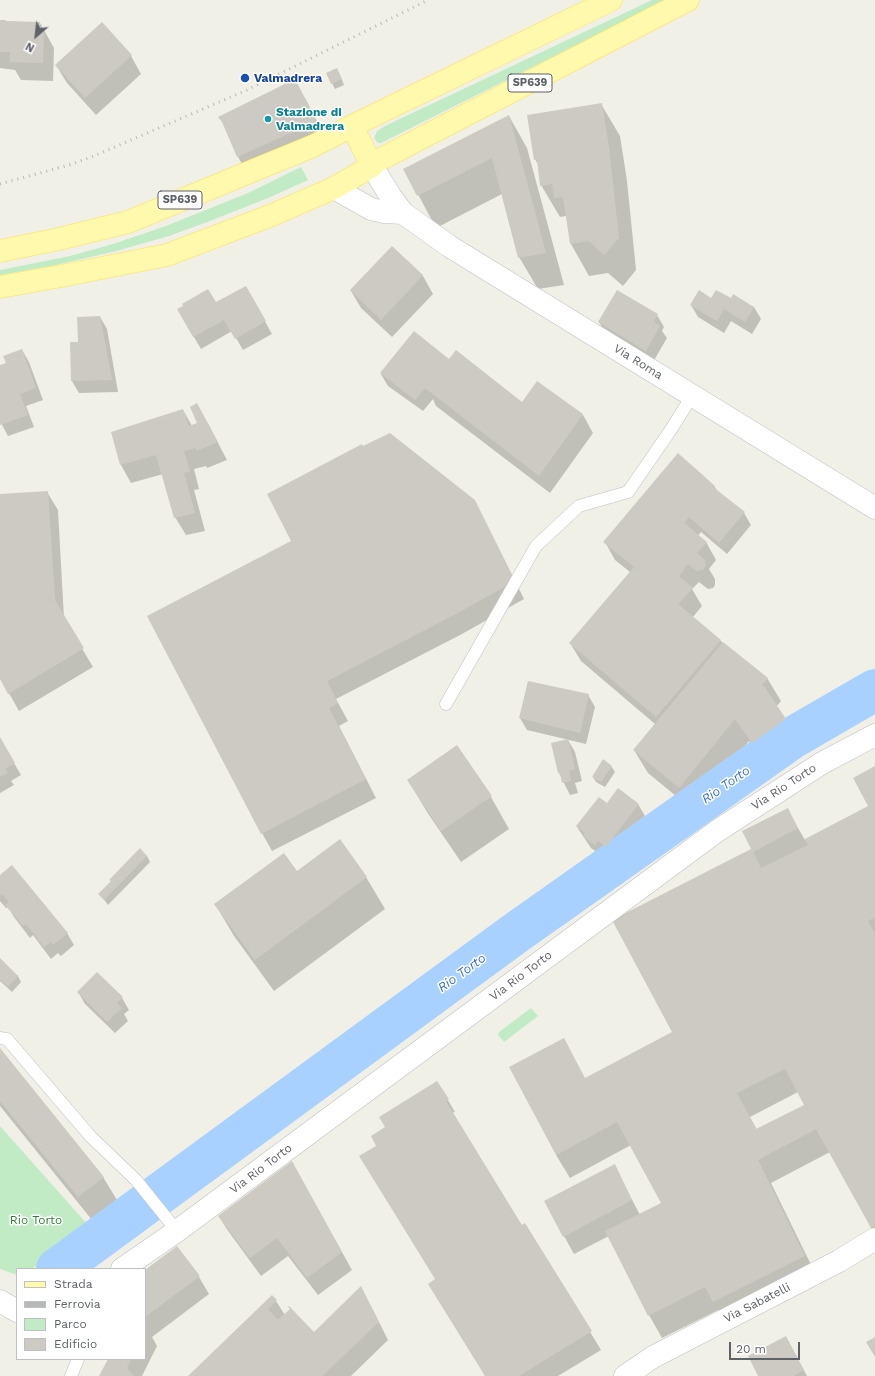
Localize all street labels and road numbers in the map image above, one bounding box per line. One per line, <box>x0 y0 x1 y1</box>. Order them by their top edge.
road number: SP639 <box>508 74 552 92</box>
road number: SP639 <box>158 191 202 209</box>
street label: Via Roma <box>611 341 665 383</box>
street label: Via Rio Torto <box>749 761 819 813</box>
street label: Via Rio Torto <box>487 948 555 1004</box>
street label: Via Rio Torto <box>227 1141 295 1197</box>
street label: Via Sabatelli <box>721 1280 793 1326</box>

